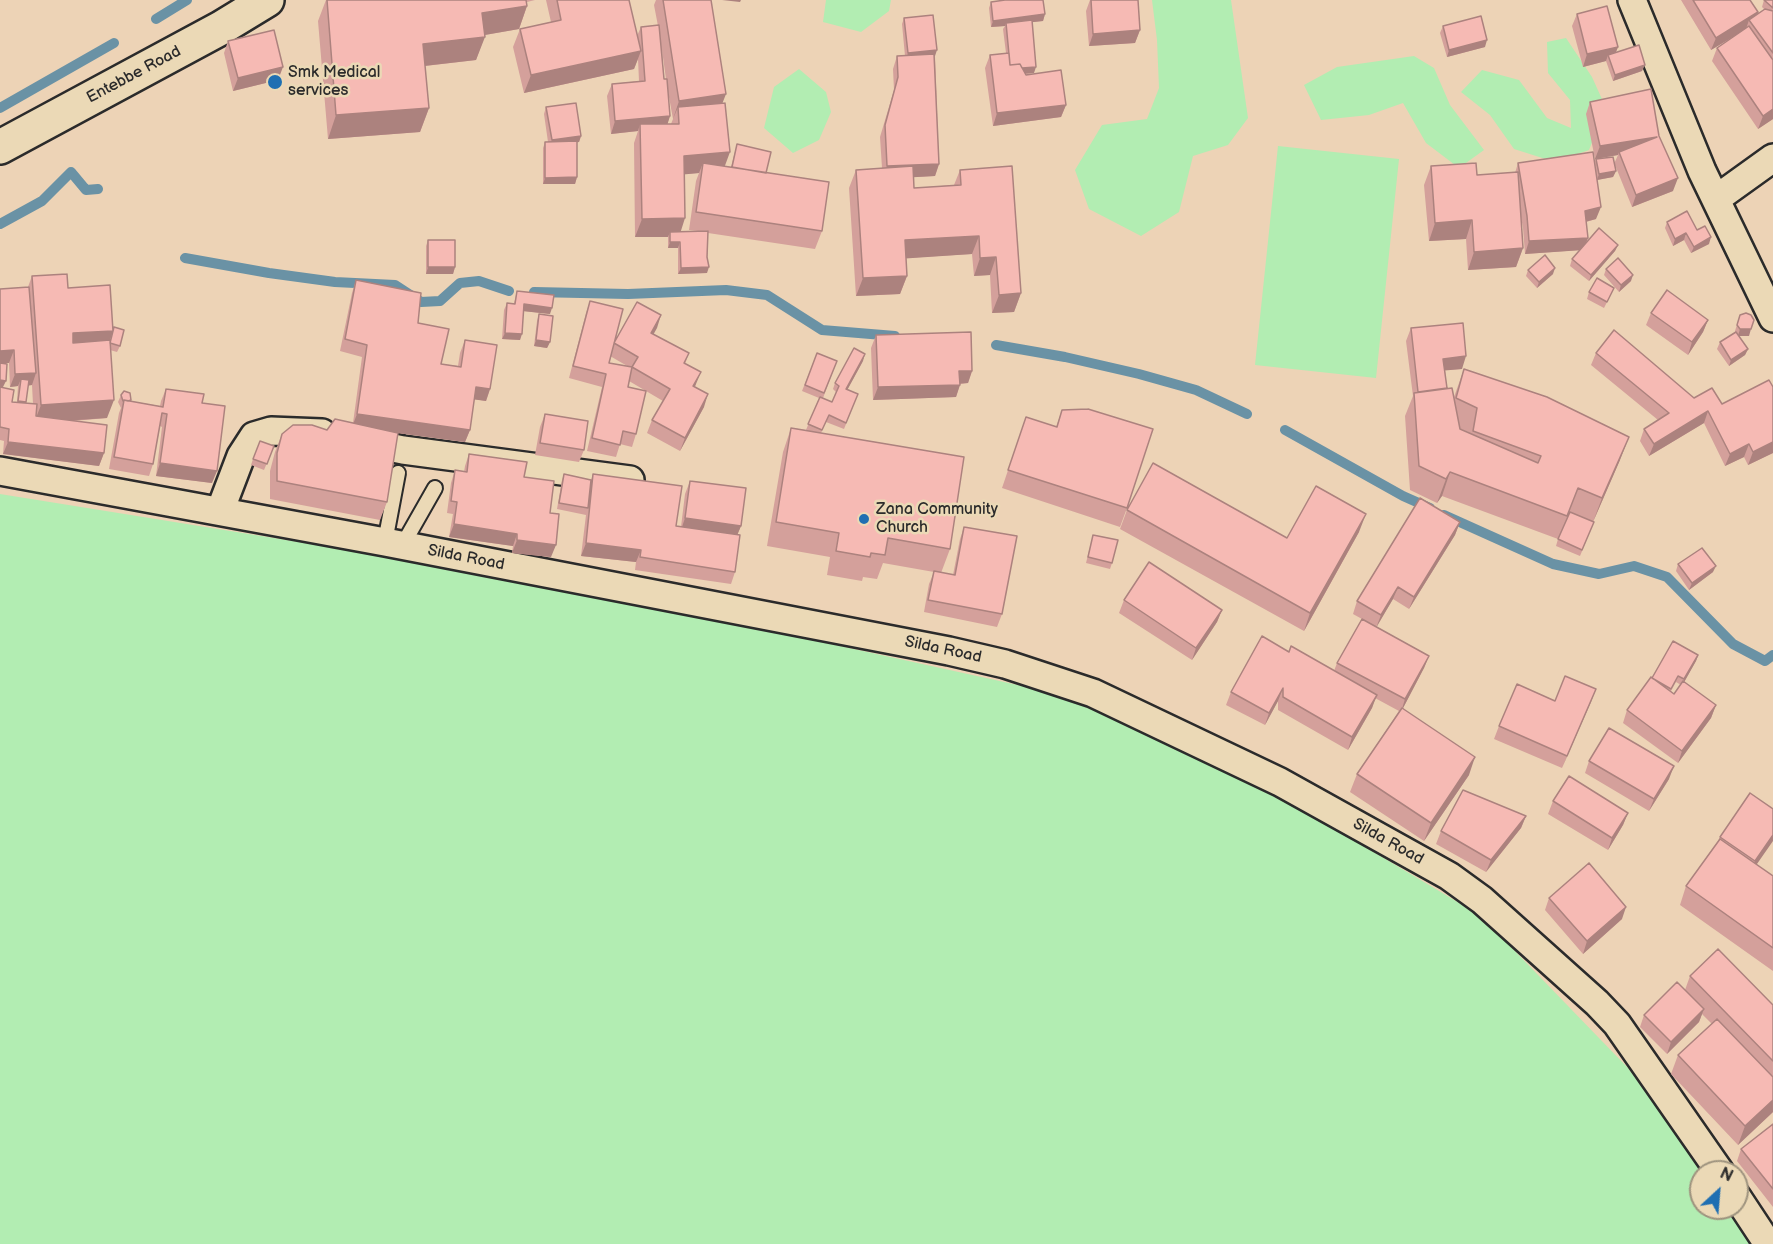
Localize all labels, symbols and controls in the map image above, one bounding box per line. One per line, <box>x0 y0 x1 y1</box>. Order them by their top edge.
street label: Entebbe Road <box>84 42 184 108</box>
place label: Smk Medical services <box>288 63 380 101</box>
marker: Smk Medical services <box>266 73 284 91</box>
place label: Zana Community Church <box>876 500 998 538</box>
marker: Zana Community Church <box>857 512 871 526</box>
street label: Silda Road <box>426 541 506 575</box>
street label: Silda Road <box>903 632 983 668</box>
street label: Silda Road <box>1349 815 1427 869</box>
north arrow <box>1689 1160 1749 1220</box>
text: N <box>1717 1164 1736 1186</box>

